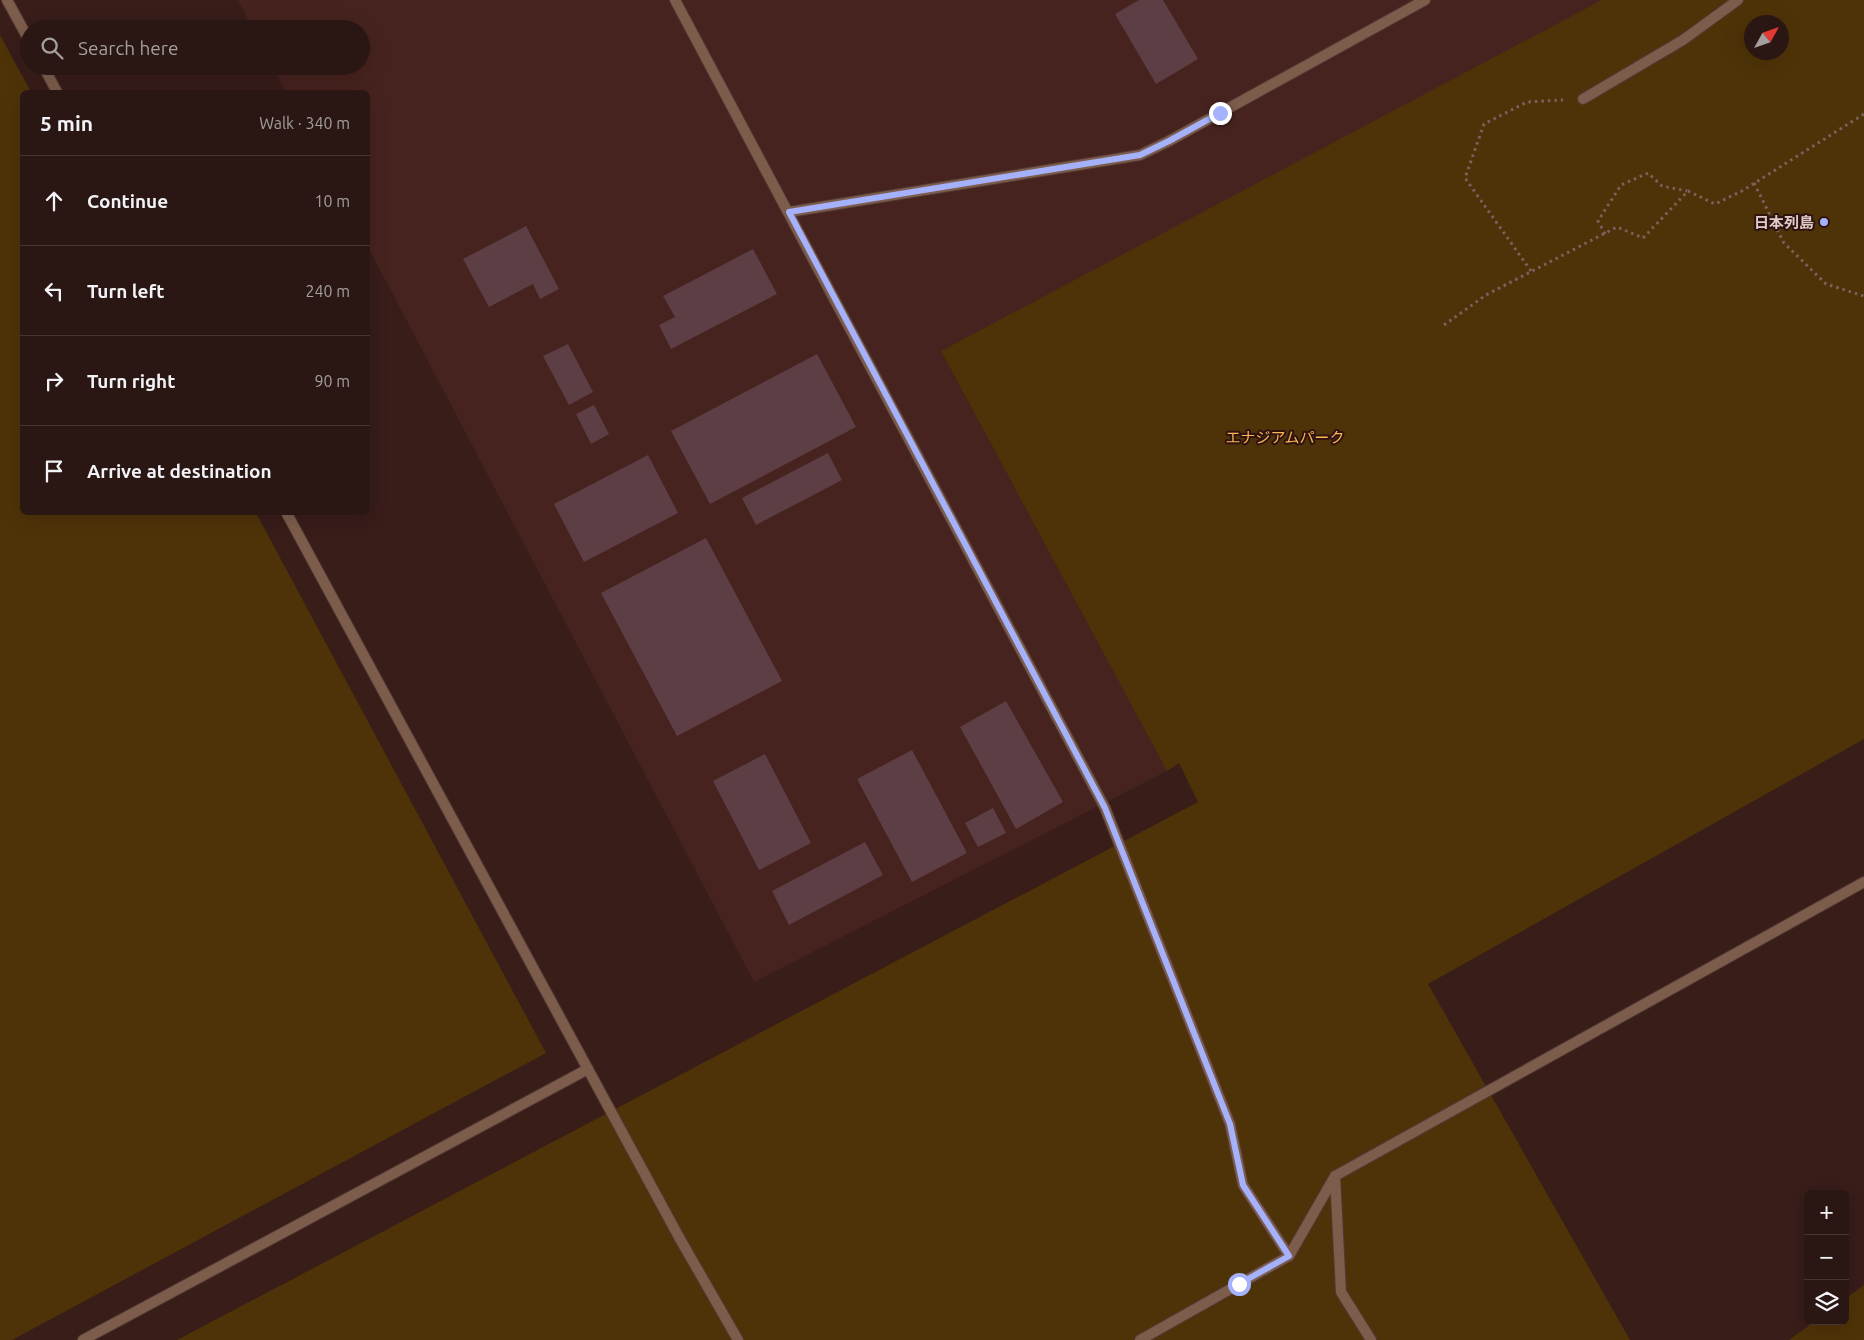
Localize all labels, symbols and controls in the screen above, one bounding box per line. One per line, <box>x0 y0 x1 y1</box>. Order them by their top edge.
north arrow <box>1744 15 1789 60</box>
search box <box>20 20 370 75</box>
icon: search <box>38 34 66 62</box>
text: Search here <box>78 37 178 59</box>
route end <box>1209 102 1232 125</box>
text: 5 min <box>40 111 93 135</box>
text: Walk · 340 m <box>259 114 350 132</box>
icon: ahead <box>40 187 68 215</box>
text: Continue <box>87 190 168 212</box>
text: 10 m <box>314 192 350 210</box>
place label: 日本列島 <box>1754 214 1814 231</box>
marker: 日本列島 <box>1818 216 1830 228</box>
icon: left <box>40 277 68 305</box>
text: Turn left <box>87 280 165 302</box>
text: 240 m <box>305 282 350 300</box>
icon: right <box>40 367 68 395</box>
text: Turn right <box>87 370 175 392</box>
text: 90 m <box>314 372 350 390</box>
park label: エナジアムパーク <box>1226 429 1344 446</box>
icon: arrive <box>40 457 68 485</box>
text: Arrive at destination <box>87 460 272 482</box>
map controls <box>1804 1190 1849 1325</box>
button: + <box>1804 1190 1849 1235</box>
button: − <box>1804 1235 1849 1280</box>
route start <box>1228 1273 1251 1296</box>
button: layers <box>1804 1280 1849 1325</box>

